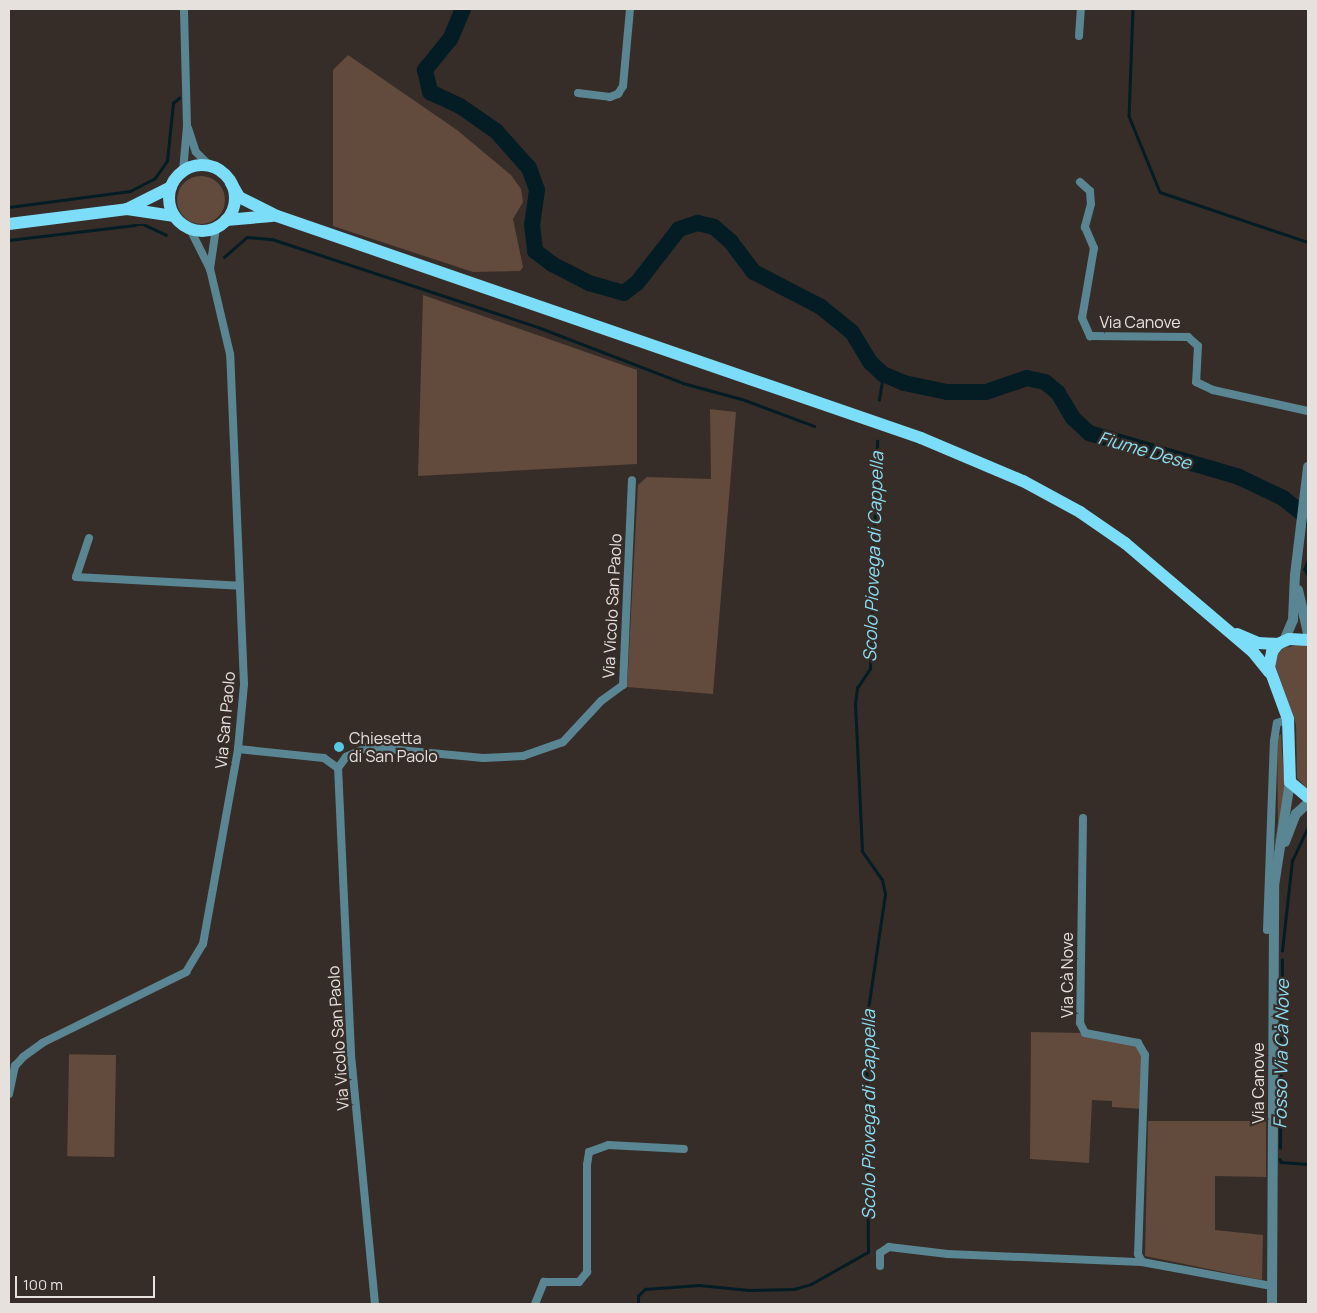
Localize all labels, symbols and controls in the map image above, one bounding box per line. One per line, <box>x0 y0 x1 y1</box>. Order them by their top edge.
street label: Via Canove <box>1099 312 1181 332</box>
water label: Fiume Dese <box>1096 426 1194 474</box>
water label: Scolo Piovega di Cappella <box>859 451 887 663</box>
street label: Via Vicolo San Paolo <box>599 533 625 679</box>
street label: Via San Paolo <box>211 671 239 769</box>
place label: Chiesetta di San Paolo <box>349 728 438 766</box>
marker: Chiesetta di San Paolo <box>333 741 345 753</box>
street label: Via Cà Nove <box>1057 932 1077 1018</box>
street label: Via Vicolo San Paolo <box>323 965 353 1111</box>
water label: Fosso Via Cà Nove <box>1269 979 1293 1129</box>
water label: Scolo Piovega di Cappella <box>857 1010 879 1220</box>
street label: Via Canove <box>1248 1042 1268 1124</box>
scale bar <box>18 1266 158 1298</box>
text: 100 m <box>23 1274 63 1295</box>

